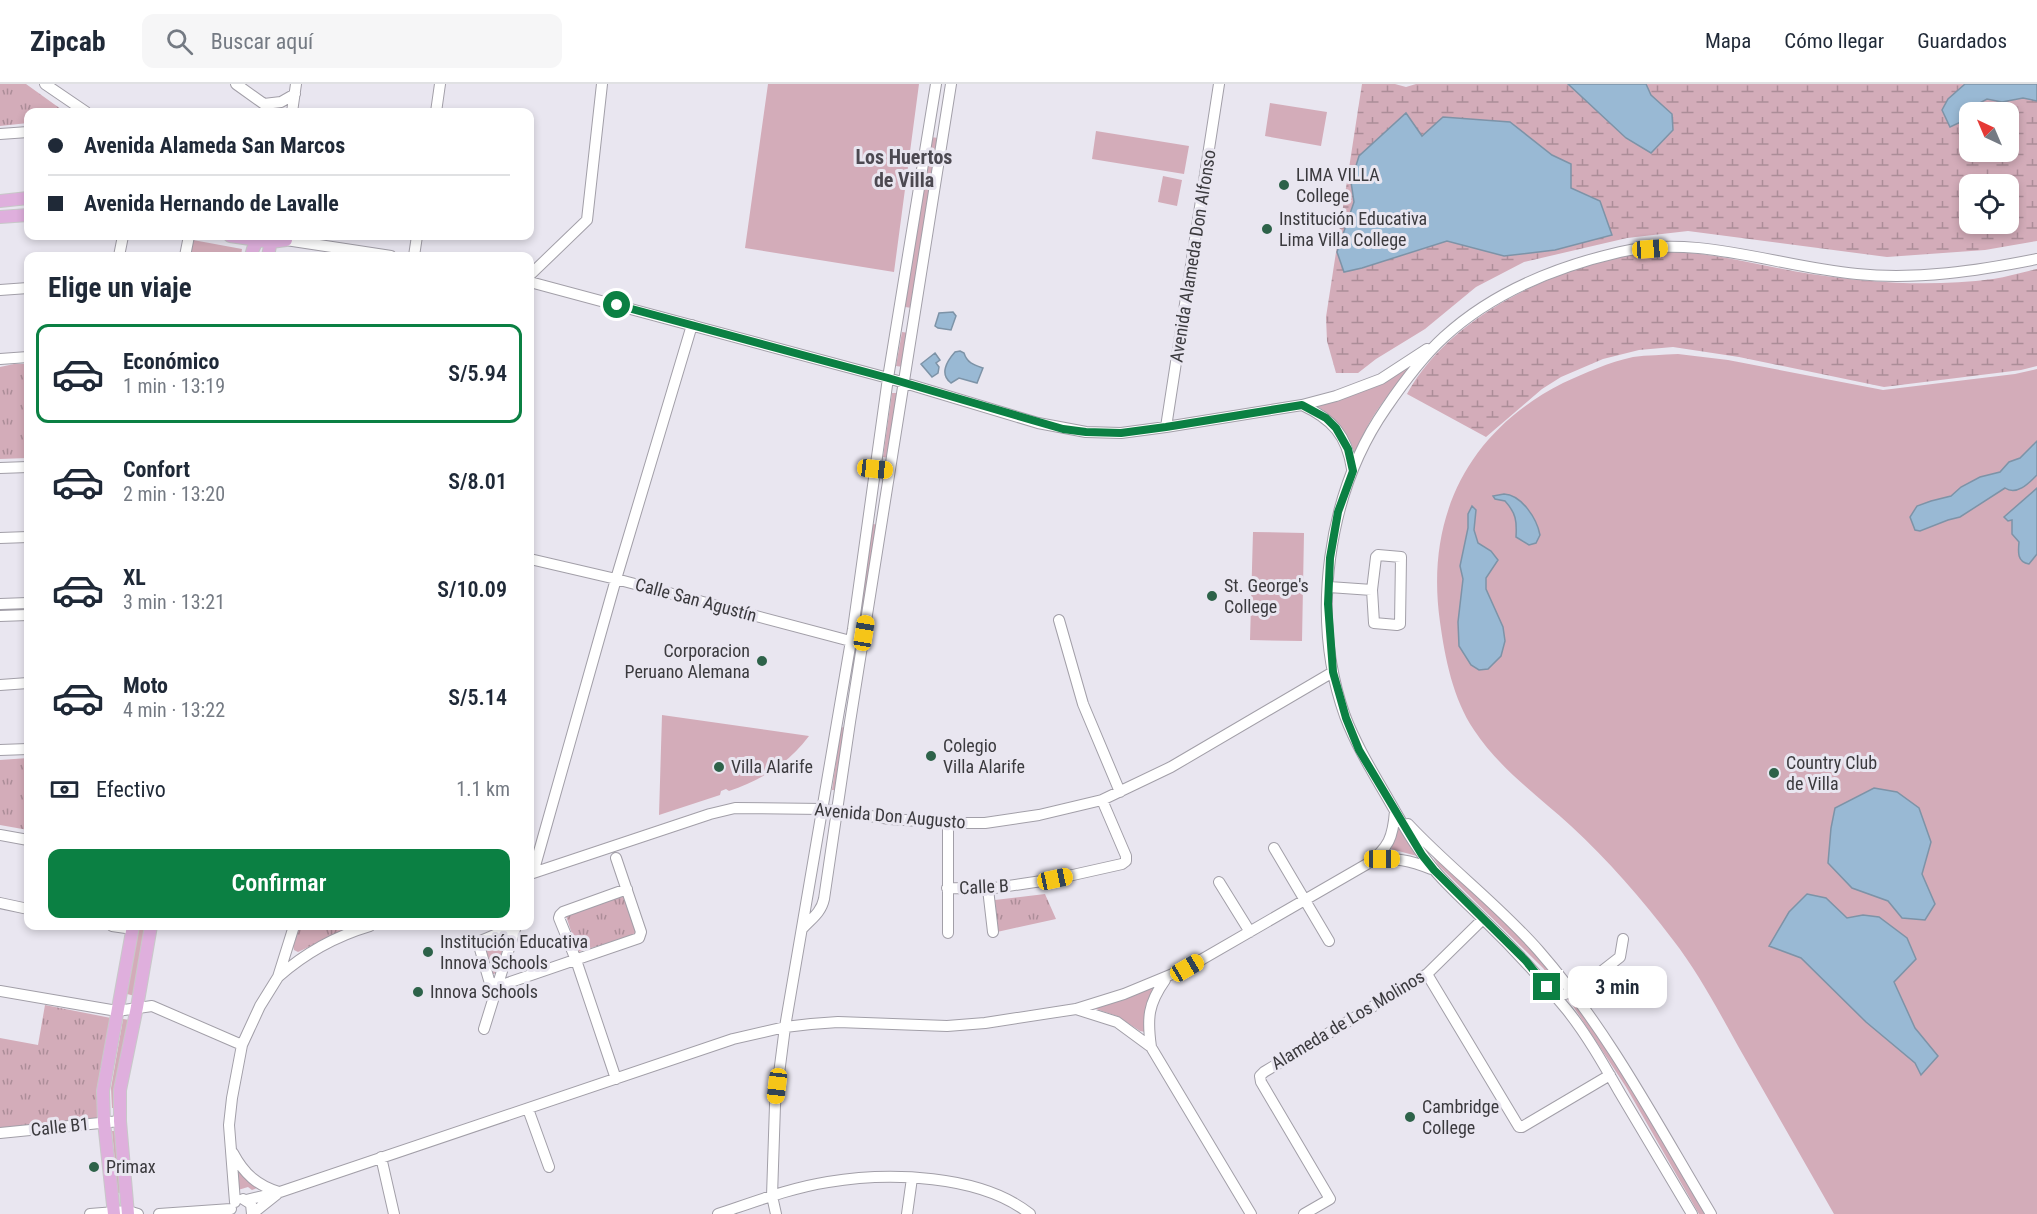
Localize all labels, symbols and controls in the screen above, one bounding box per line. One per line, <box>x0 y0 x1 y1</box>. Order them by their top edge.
search box <box>142 14 562 68</box>
text: Zipcab <box>30 25 106 58</box>
icon: search <box>163 25 196 58</box>
text: Buscar aquí <box>211 29 313 54</box>
text: Mapa <box>1705 29 1751 53</box>
text: Cómo llegar <box>1784 29 1884 53</box>
text: Guardados <box>1917 29 2007 53</box>
north arrow <box>1959 102 2019 162</box>
map controls <box>1959 102 2019 234</box>
text: Avenida Alameda San Marcos <box>84 133 345 158</box>
district label: Los Huertos de Villa <box>856 145 952 192</box>
street label: Avenida Alameda Don Alfonso <box>1165 148 1220 364</box>
place label: LIMA VILLA College <box>1296 164 1380 206</box>
button: locate <box>1959 174 2019 234</box>
marker: LIMA VILLA College <box>1277 178 1291 192</box>
text: Avenida Hernando de Lavalle <box>84 191 339 216</box>
place label: Institución Educativa Lima Villa College <box>1279 208 1427 250</box>
marker: Institución Educativa Lima Villa College <box>1260 222 1274 236</box>
car <box>1631 239 1669 259</box>
text: Elige un viaje <box>48 272 192 304</box>
route start <box>603 291 630 318</box>
icon: car <box>51 347 105 401</box>
text: Económico <box>123 349 219 374</box>
text: S/5.94 <box>448 361 507 386</box>
text: 1 min · 13:19 <box>123 374 225 398</box>
icon: car <box>51 455 105 509</box>
text: Confort <box>123 457 190 482</box>
car <box>856 458 894 480</box>
text: S/8.01 <box>448 469 507 494</box>
text: 2 min · 13:20 <box>123 482 225 506</box>
icon: car <box>51 563 105 617</box>
text: XL <box>123 565 146 590</box>
street label: Calle San Agustín <box>633 573 759 626</box>
place label: St. George's College <box>1224 575 1309 617</box>
text: S/10.09 <box>437 577 507 602</box>
marker: St. George's College <box>1205 589 1219 603</box>
text: 3 min · 13:21 <box>123 590 225 614</box>
car <box>852 614 876 652</box>
place label: Corporacion Peruano Alemana <box>625 640 750 682</box>
marker: Corporacion Peruano Alemana <box>755 654 769 668</box>
icon: car <box>51 671 105 725</box>
text: Moto <box>123 673 168 698</box>
text: S/5.14 <box>448 685 507 710</box>
text: 4 min · 13:22 <box>123 698 225 722</box>
place label: Colegio Villa Alarife <box>943 735 1025 777</box>
marker: Colegio Villa Alarife <box>924 749 938 763</box>
place label: Country Club de Villa <box>1786 752 1877 794</box>
place label: Villa Alarife <box>731 756 813 777</box>
marker: Villa Alarife <box>712 760 726 774</box>
marker: Country Club de Villa <box>1767 766 1781 780</box>
icon: cash <box>48 773 81 806</box>
text: Efectivo <box>96 777 166 802</box>
text: 1.1 km <box>456 777 510 801</box>
street label: Avenida Don Augusto <box>814 798 966 833</box>
button: Confirmar <box>48 849 510 918</box>
car <box>1364 850 1400 868</box>
car <box>1036 866 1074 892</box>
street label: Calle B <box>959 875 1009 898</box>
place label: Institución Educativa Innova Schools <box>440 931 588 973</box>
marker: Institución Educativa Innova Schools <box>421 945 435 959</box>
car <box>1167 951 1207 985</box>
street label: Alameda de Los Molinos <box>1267 965 1428 1074</box>
callout: 3 min <box>1568 966 1667 1008</box>
route end <box>1533 973 1560 1000</box>
text: 3 min <box>1595 975 1640 999</box>
place label: Innova Schools <box>430 981 538 1002</box>
marker: Innova Schools <box>411 985 425 999</box>
car <box>766 1067 788 1105</box>
place label: Cambridge College <box>1422 1096 1499 1138</box>
marker: Cambridge College <box>1403 1110 1417 1124</box>
street label: Calle B1 <box>30 1113 90 1140</box>
place label: Primax <box>106 1156 156 1177</box>
marker: Primax <box>87 1160 101 1174</box>

